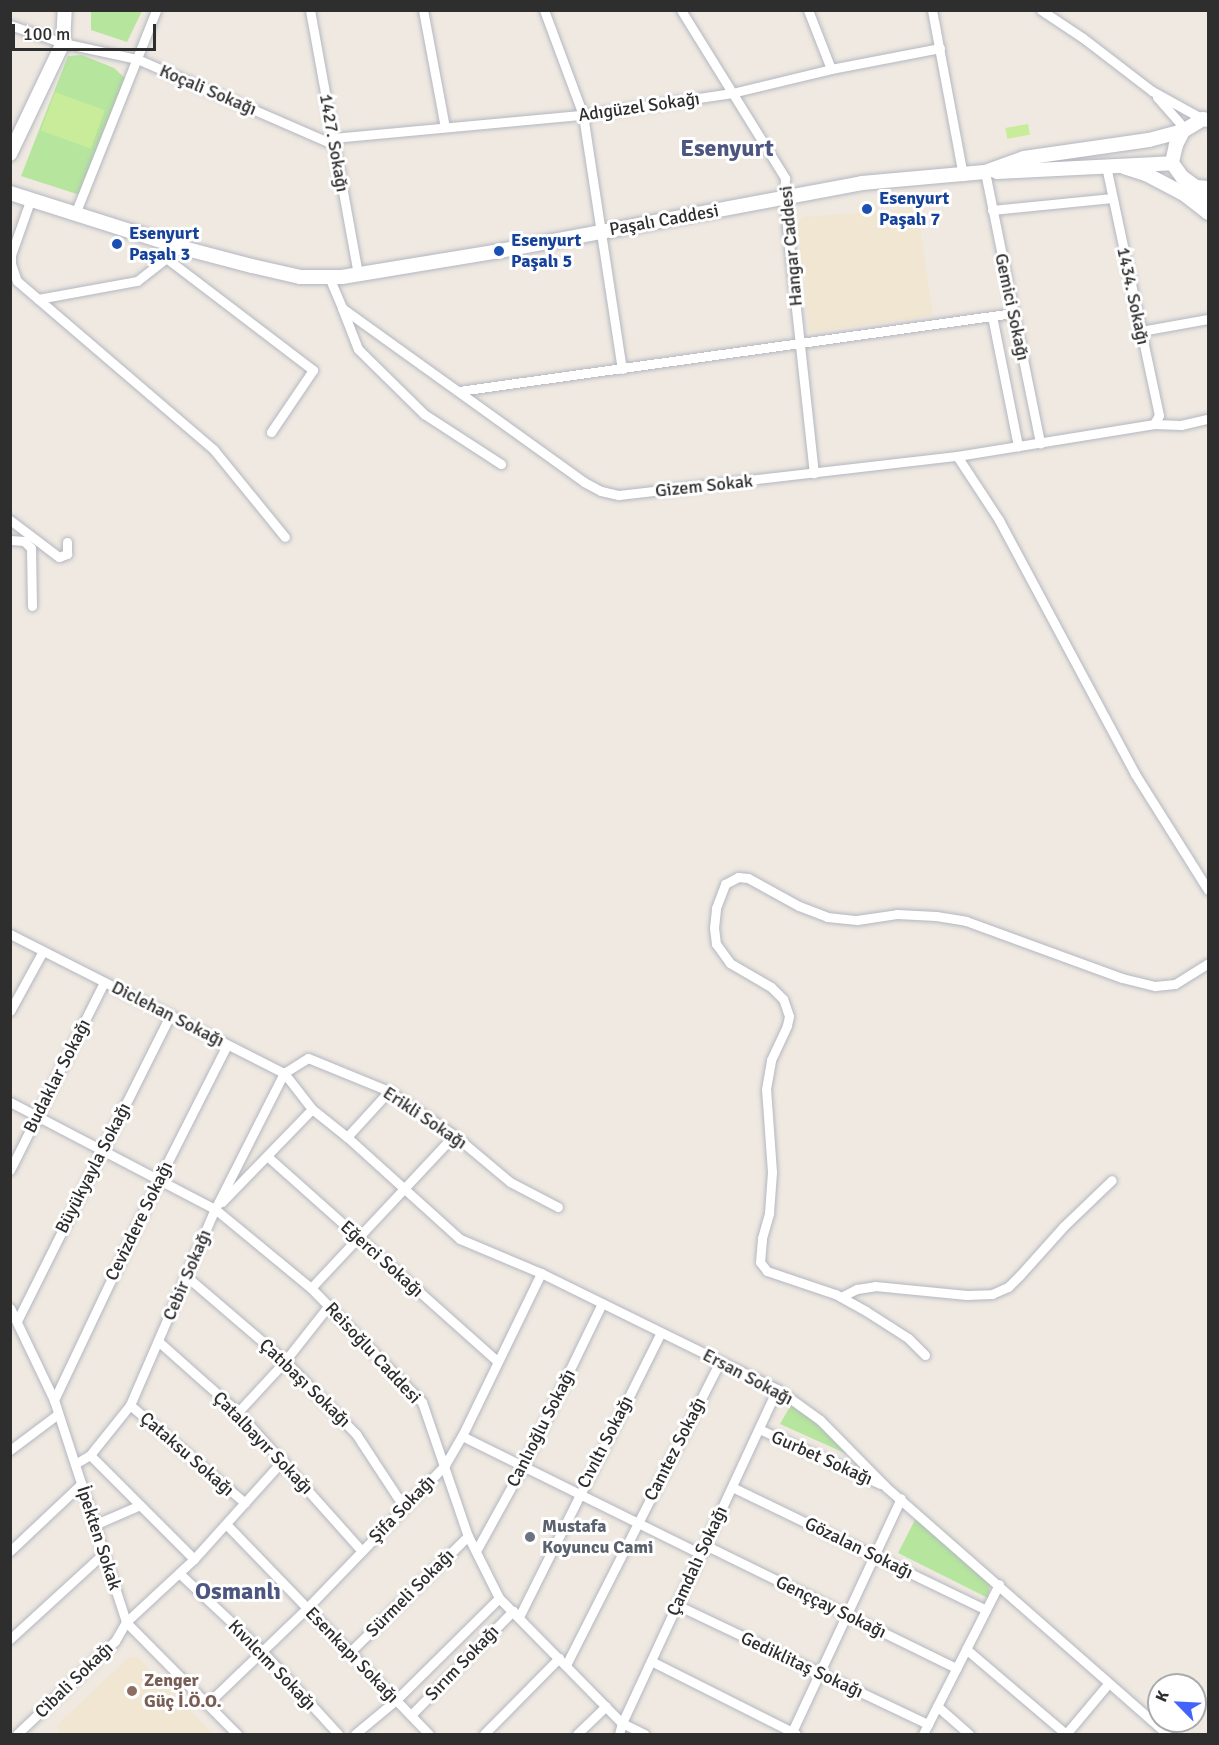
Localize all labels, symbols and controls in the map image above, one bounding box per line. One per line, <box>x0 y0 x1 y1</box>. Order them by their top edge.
scale bar <box>15 12 159 50</box>
text: 100 m <box>23 23 70 45</box>
street label: Koçali Sokağı <box>156 60 260 120</box>
street label: Adıgüzel Sokağı <box>577 88 701 126</box>
street label: 1427. Sokağı <box>315 92 353 194</box>
district label: Esenyurt <box>680 135 774 163</box>
street label: Hangar Caddesi <box>775 185 807 307</box>
place label: Esenyurt Paşalı 7 <box>879 188 949 230</box>
street label: Paşalı Caddesi <box>608 200 720 240</box>
marker: Esenyurt Paşalı 7 <box>860 202 874 216</box>
place label: Esenyurt Paşalı 3 <box>129 223 199 266</box>
place label: Esenyurt Paşalı 5 <box>511 230 581 272</box>
marker: Esenyurt Paşalı 3 <box>110 237 124 251</box>
marker: Esenyurt Paşalı 5 <box>492 244 506 258</box>
street label: 1434. Sokağı <box>1112 245 1154 347</box>
street label: Gemici Sokağı <box>990 251 1034 363</box>
street label: Gizem Sokak <box>654 470 754 502</box>
street label: Diclehan Sokağı <box>108 976 228 1052</box>
street label: Budaklar Sokağı <box>19 1015 95 1137</box>
street label: Erikli Sokağı <box>379 1082 471 1154</box>
street label: Büyükyayla Sokağı <box>51 1099 135 1237</box>
street label: Cevizdere Sokağı <box>101 1158 177 1284</box>
street label: Eğerci Sokağı <box>336 1216 428 1302</box>
street label: Cebir Sokağı <box>158 1226 216 1324</box>
street label: Reisoğlu Caddesi <box>321 1298 425 1408</box>
street label: Çatıbaşı Sokağı <box>255 1334 355 1432</box>
street label: Ersan Sokağı <box>699 1344 797 1410</box>
street label: Canlıoğlu Sokağı <box>502 1365 580 1491</box>
street label: Çatalbayır Sokağı <box>208 1387 318 1499</box>
street label: Cıvıltı Sokağı <box>572 1392 638 1492</box>
street label: Canıtez Sokağı <box>640 1394 710 1504</box>
street label: Çataksu Sokağı <box>136 1407 238 1501</box>
street label: Gurbet Sokağı <box>768 1426 876 1490</box>
street label: Şifa Sokağı <box>364 1471 440 1547</box>
street label: İpekten Sokak <box>72 1483 126 1593</box>
street label: Çamdalı Sokağı <box>662 1503 732 1619</box>
street label: Gözalan Sokağı <box>801 1512 917 1584</box>
place label: Mustafa Koyuncu Cami <box>542 1516 653 1558</box>
marker: Mustafa Koyuncu Cami <box>523 1530 537 1544</box>
street label: Sürmeli Sokağı <box>361 1544 459 1642</box>
street label: Genççay Sokağı <box>772 1571 890 1643</box>
district label: Osmanlı <box>195 1578 281 1606</box>
street label: Esenkapı Sokağı <box>301 1602 403 1708</box>
street label: Kıvılcım Sokağı <box>223 1615 321 1715</box>
street label: Sırım Sokağı <box>421 1621 503 1705</box>
street label: Gediklitaş Sokağı <box>737 1627 867 1703</box>
street label: Cibali Sokağı <box>30 1637 118 1723</box>
place label: Zenger Güç İ.Ö.O. <box>144 1670 222 1712</box>
north arrow <box>1147 1673 1207 1733</box>
marker: Zenger Güç İ.Ö.O. <box>125 1684 139 1698</box>
text: K <box>1151 1688 1174 1705</box>

